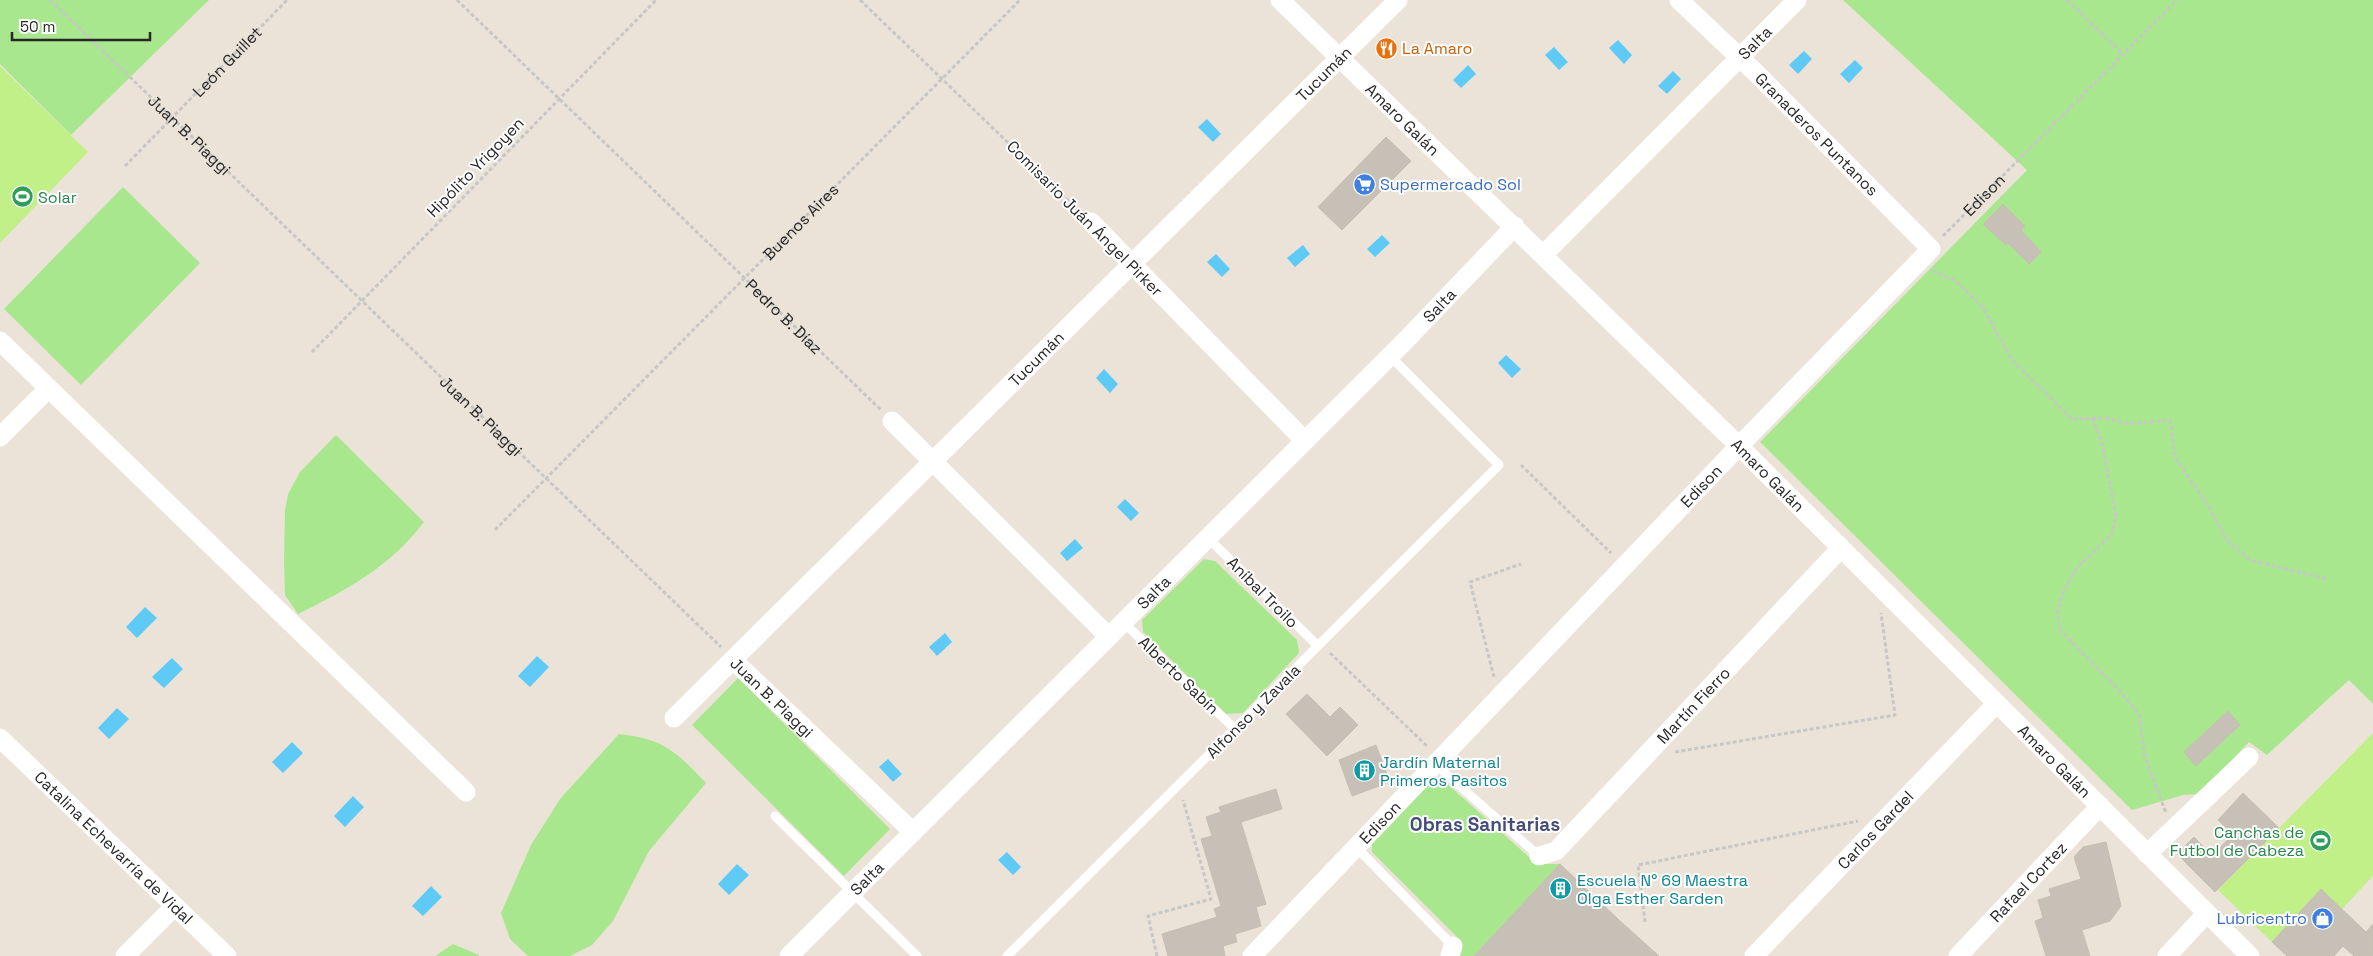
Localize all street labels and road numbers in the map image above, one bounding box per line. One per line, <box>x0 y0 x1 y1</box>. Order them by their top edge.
street label: Salta <box>1734 21 1776 64</box>
street label: León Guillet <box>188 22 267 102</box>
street label: Tucumán <box>1292 42 1356 106</box>
street label: Granaderos Puntanos <box>1751 68 1883 200</box>
street label: Amaro Galán <box>1361 79 1444 160</box>
street label: Juan B. Piaggi <box>143 90 235 180</box>
street label: Hipólito Yrigoyen <box>422 113 528 222</box>
street label: Comisario Juán Ángel Pirker <box>1002 136 1167 301</box>
street label: Edison <box>1959 170 2010 221</box>
street label: Buenos Aires <box>758 179 843 265</box>
street label: Pedro B. Díaz <box>741 275 827 359</box>
street label: Salta <box>1418 284 1461 327</box>
street label: Tucumán <box>1004 327 1069 391</box>
street label: Juan B. Piaggi <box>435 371 527 461</box>
street label: Amaro Galán <box>1726 434 1809 516</box>
street label: Edison <box>1676 460 1727 512</box>
street label: Aníbal Troilo <box>1223 552 1303 632</box>
street label: Salta <box>1132 571 1175 614</box>
street label: Alberto Sabín <box>1134 632 1223 719</box>
street label: Juan B. Piaggi <box>726 653 818 742</box>
street label: Alfonso y Zavala <box>1202 660 1305 763</box>
street label: Martín Fierro <box>1652 663 1735 748</box>
street label: Amaro Galán <box>2013 720 2096 803</box>
street label: Catalina Echevarría de Vidal <box>30 767 197 929</box>
street label: Carlos Gardel <box>1833 786 1918 874</box>
street label: Edison <box>1355 797 1405 848</box>
street label: Rafael Cortez <box>1985 838 2072 927</box>
street label: Salta <box>846 857 889 900</box>

